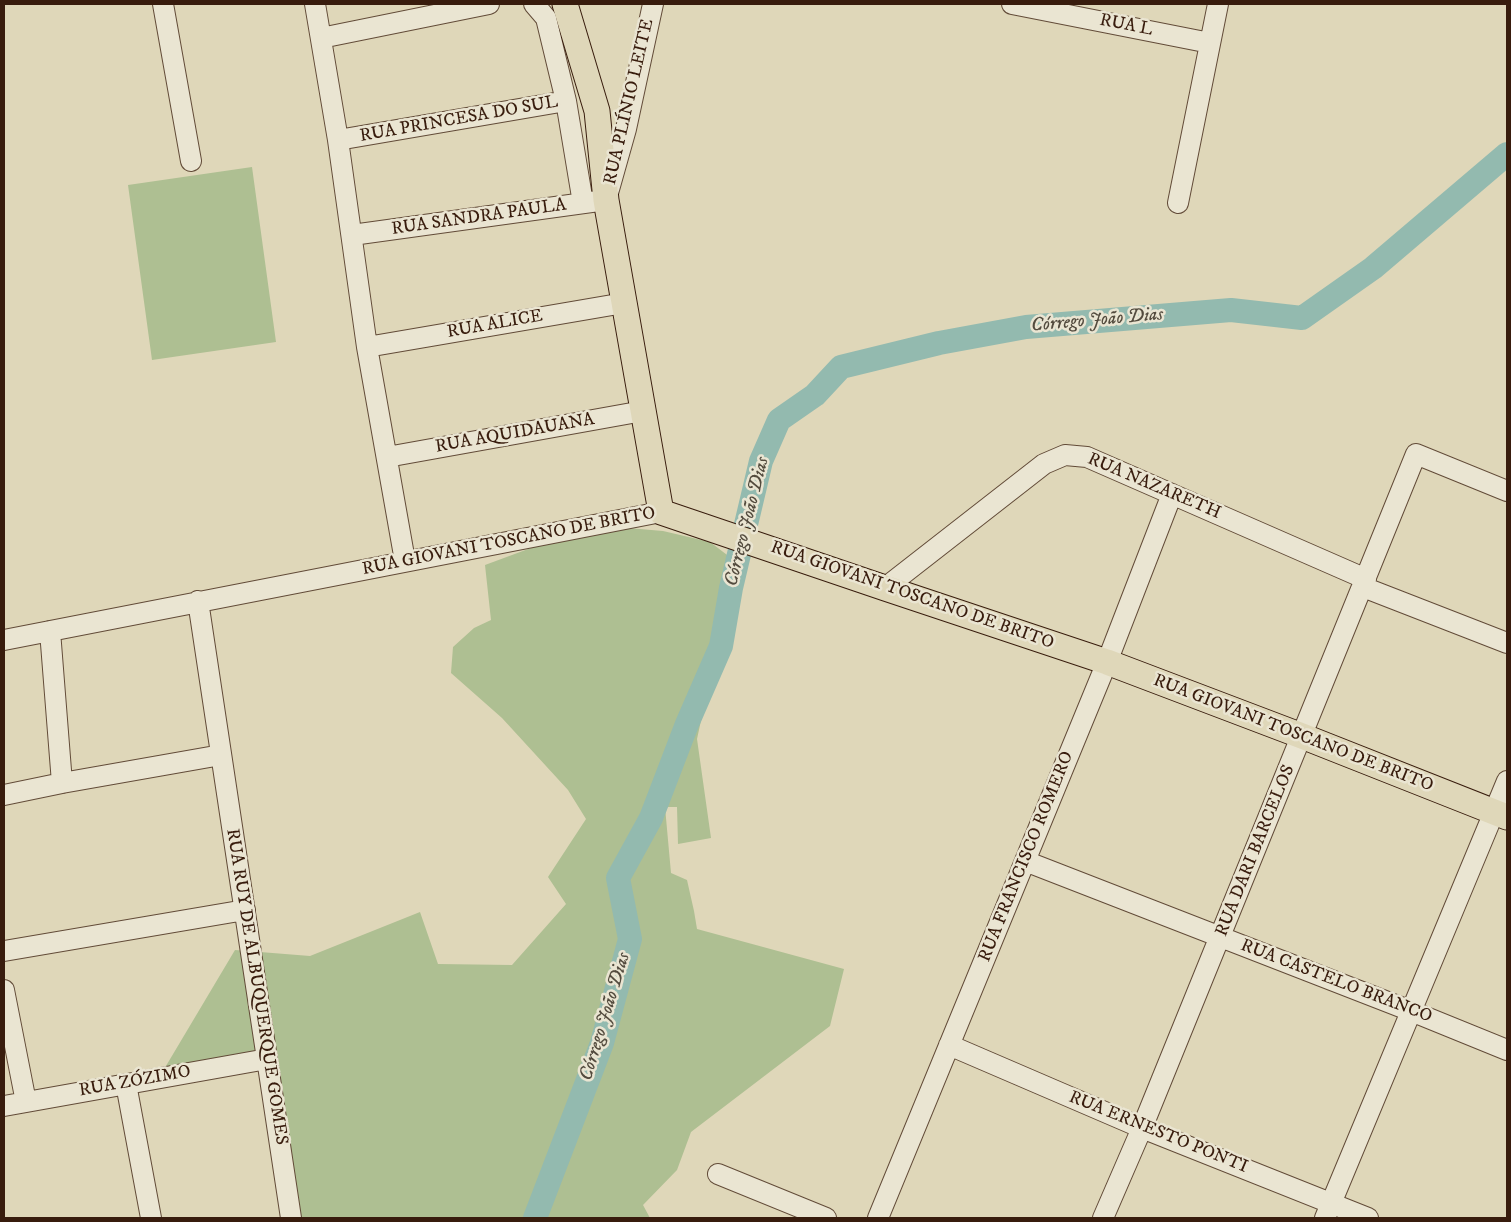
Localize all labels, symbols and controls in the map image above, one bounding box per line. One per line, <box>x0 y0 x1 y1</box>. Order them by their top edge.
street label: RUA L <box>1098 10 1154 42</box>
street label: RUA PLÍNIO LEITE <box>600 17 660 187</box>
street label: RUA PRINCESA DO SUL <box>358 92 560 148</box>
street label: RUA SANDRA PAULA <box>390 195 568 241</box>
water label: Córrego João Dias <box>1030 304 1164 338</box>
street label: RUA ALICE <box>445 306 545 344</box>
street label: RUA AQUIDAUANA <box>434 409 596 459</box>
street label: RUA NAZARETH <box>1084 449 1224 525</box>
water label: Córrego João Dias <box>721 455 775 589</box>
street label: RUA GIOVANI TOSCANO DE BRITO <box>361 503 657 581</box>
street label: RUA GIOVANI TOSCANO DE BRITO <box>767 537 1057 655</box>
street label: RUA GIOVANI TOSCANO DE BRITO <box>1150 670 1436 798</box>
street label: RUA FRANCISCO ROMERO <box>975 749 1079 965</box>
street label: RUA DARI BARCELOS <box>1212 762 1300 940</box>
street label: RUA RUY DE ALBUQUERQUE GOMES <box>220 827 292 1147</box>
street label: RUA CASTELO BRANCO <box>1237 935 1435 1029</box>
water label: Córrego João Dias <box>576 950 636 1084</box>
street label: RUA ZÓZIMO <box>78 1062 192 1102</box>
street label: RUA ERNESTO PONTI <box>1065 1087 1251 1179</box>

